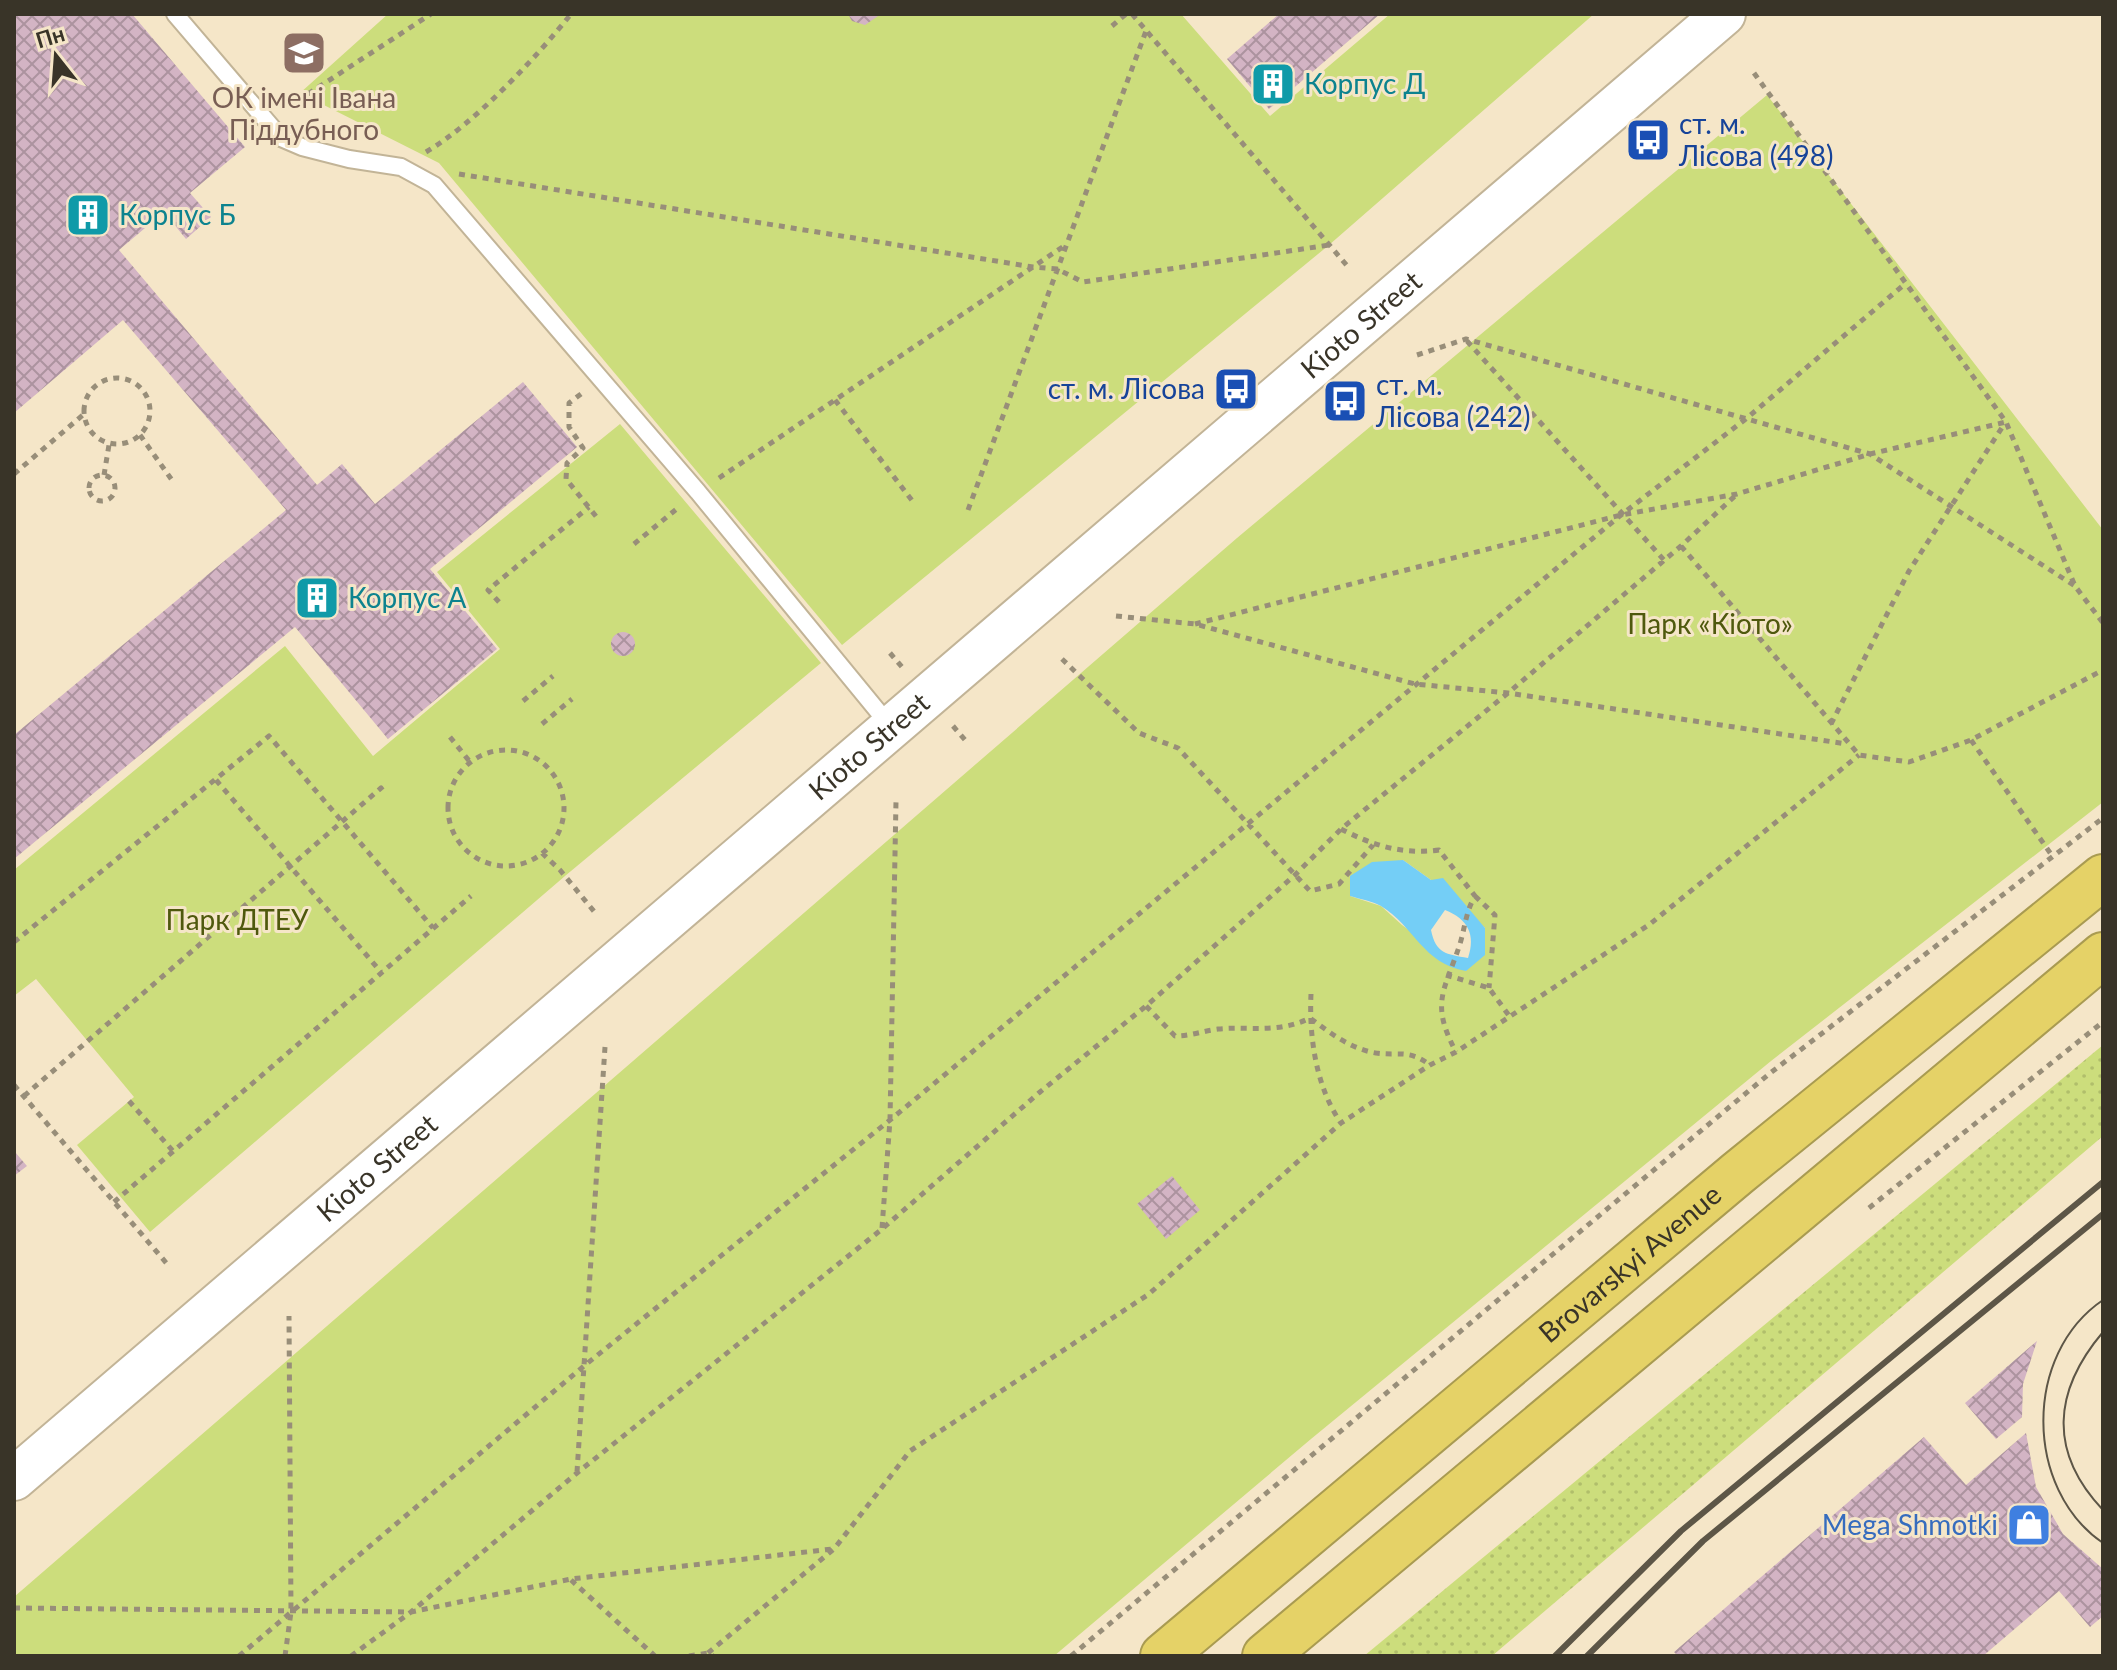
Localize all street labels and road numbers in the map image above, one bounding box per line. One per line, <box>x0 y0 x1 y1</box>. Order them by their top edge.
street label: Kioto Street <box>1293 263 1428 385</box>
street label: Kioto Street <box>801 685 936 807</box>
street label: Kioto Street <box>309 1106 443 1228</box>
street label: Brovarskyi Avenue <box>1531 1177 1728 1349</box>

